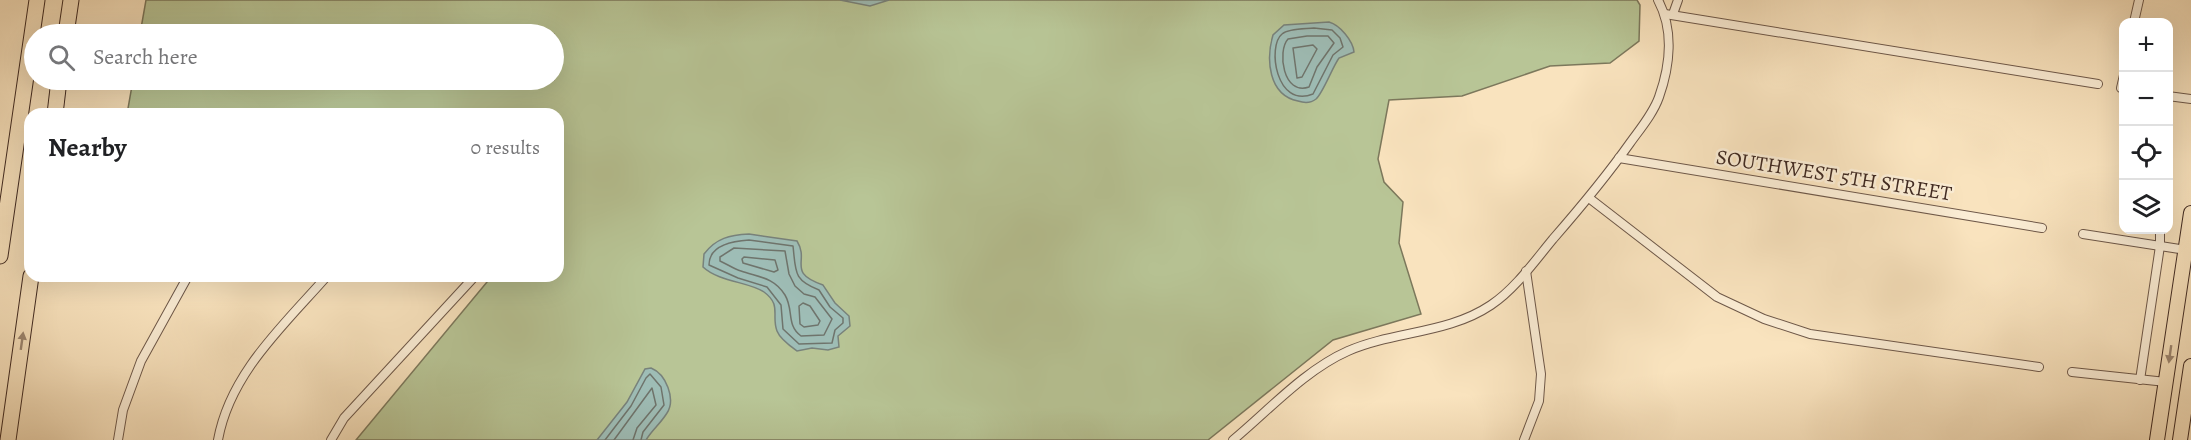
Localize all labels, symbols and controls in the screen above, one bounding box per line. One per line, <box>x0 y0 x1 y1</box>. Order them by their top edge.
map controls <box>2119 18 2173 234</box>
button: + <box>2119 18 2173 72</box>
search box <box>24 24 564 90</box>
icon: search <box>45 41 78 74</box>
text: Search here <box>93 42 198 72</box>
button: − <box>2119 72 2173 126</box>
button: locate <box>2119 126 2173 180</box>
text: Nearby <box>48 130 127 165</box>
text: 0 results <box>471 134 540 161</box>
street label: SOUTHWEST 5TH STREET <box>1714 143 1954 208</box>
button: layers <box>2119 180 2173 234</box>
one-way arrow <box>18 331 27 350</box>
one-way arrow <box>2166 344 2175 363</box>

